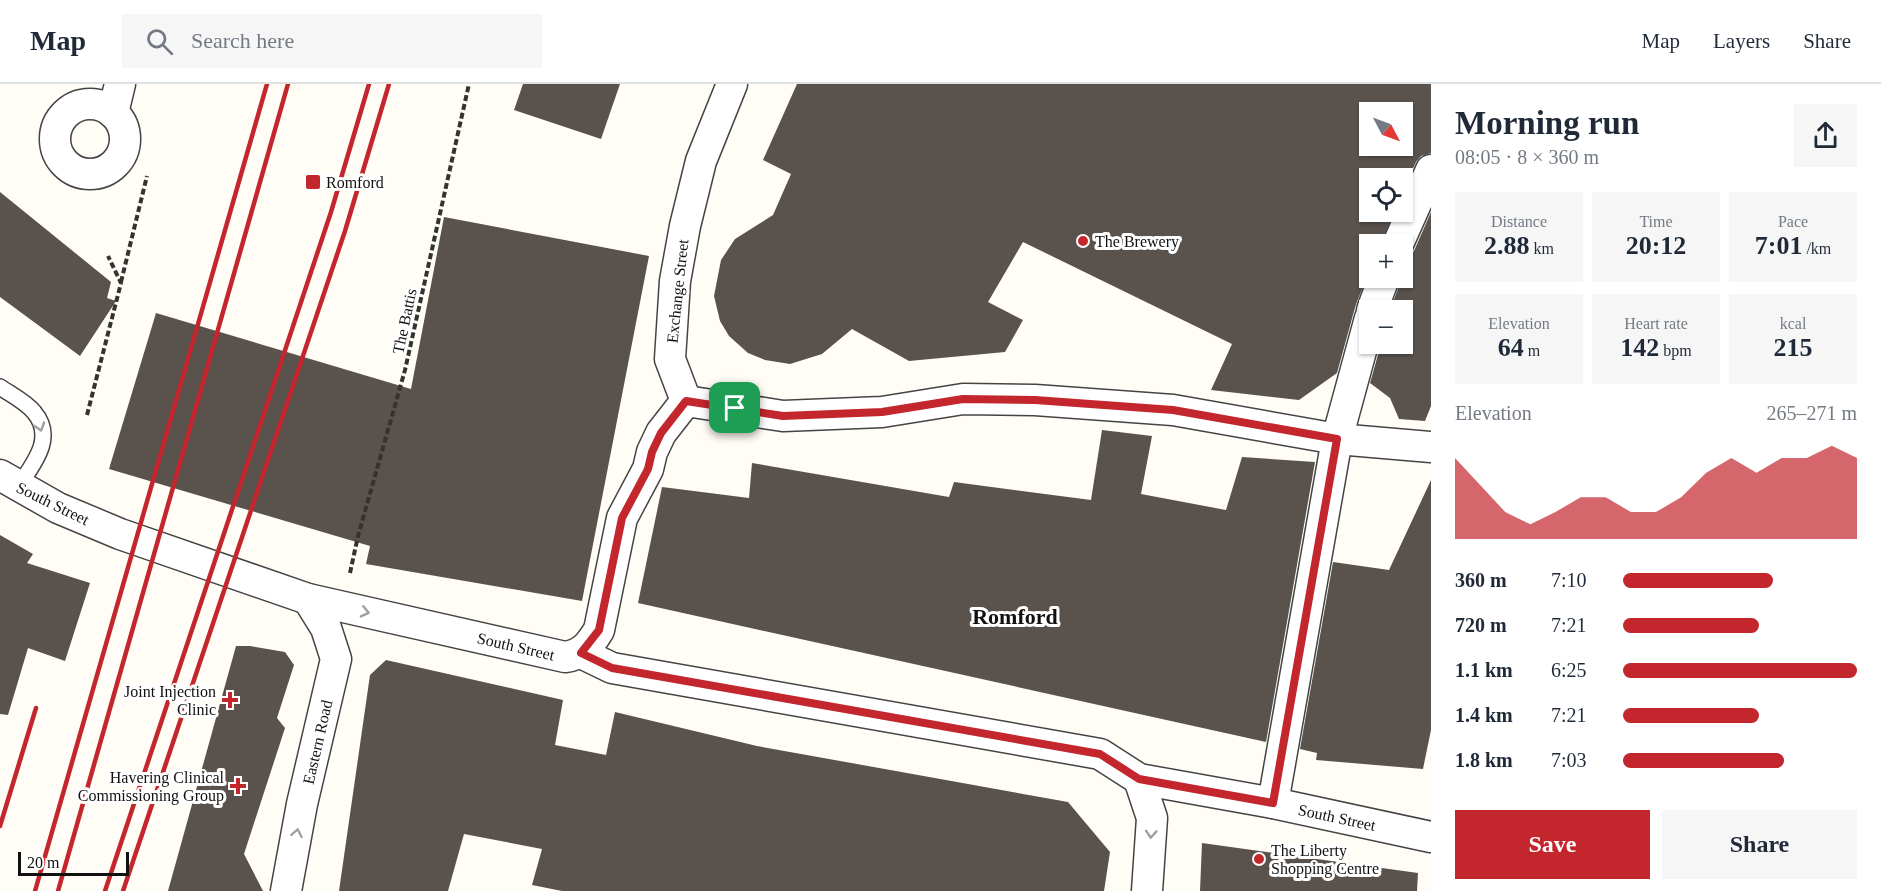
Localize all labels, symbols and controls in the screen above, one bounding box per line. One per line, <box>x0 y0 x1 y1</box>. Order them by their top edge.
search box <box>122 14 542 68</box>
text: Map <box>30 25 86 56</box>
icon: search <box>143 25 176 58</box>
text: Search here <box>191 28 294 53</box>
text: Map <box>1642 29 1680 53</box>
text: Layers <box>1713 29 1770 53</box>
text: Share <box>1803 29 1851 53</box>
north arrow <box>1359 102 1413 156</box>
map controls <box>1359 102 1413 354</box>
button: share <box>1794 104 1857 167</box>
text: Morning run <box>1455 105 1639 141</box>
text: 08:05 · 8 × 360 m <box>1455 146 1599 168</box>
button: locate <box>1359 168 1413 222</box>
marker: Romford <box>304 173 322 191</box>
place label: Romford <box>326 174 384 191</box>
text: Distance <box>1491 213 1547 230</box>
text: Time <box>1639 213 1673 230</box>
text: Pace <box>1778 213 1808 230</box>
text: 2.88 <box>1484 231 1530 260</box>
text: 20:12 <box>1626 231 1686 260</box>
text: 7:01 <box>1755 231 1802 260</box>
place label: The Brewery <box>1095 233 1179 251</box>
marker: The Brewery <box>1076 234 1090 248</box>
button: + <box>1359 234 1413 288</box>
street label: Exchange Street <box>664 238 692 344</box>
text: km <box>1530 240 1554 257</box>
text: /km <box>1802 240 1831 257</box>
street label: The Battis <box>389 287 420 355</box>
button: − <box>1359 300 1413 354</box>
text: Elevation <box>1488 315 1550 332</box>
text: Heart rate <box>1624 315 1688 332</box>
text: kcal <box>1780 315 1806 332</box>
text: 64 <box>1498 333 1524 362</box>
text: 142 <box>1620 333 1659 362</box>
text: 215 <box>1774 333 1813 362</box>
text: m <box>1524 342 1540 359</box>
text: bpm <box>1659 342 1692 359</box>
pin <box>709 382 760 433</box>
icon: arrive <box>718 391 751 424</box>
text: Elevation <box>1455 402 1532 424</box>
text: 265–271 m <box>1766 402 1857 424</box>
one-way arrow <box>33 421 45 431</box>
street label: South Street <box>14 479 92 529</box>
text: 360 m <box>1455 569 1507 591</box>
text: 7:10 <box>1551 569 1587 591</box>
one-way arrow <box>359 604 369 617</box>
district label: Romford <box>972 604 1058 629</box>
text: 720 m <box>1455 614 1507 636</box>
text: 7:21 <box>1551 614 1587 636</box>
street label: South Street <box>476 629 557 664</box>
text: 1.1 km <box>1455 659 1513 681</box>
text: 6:25 <box>1551 659 1587 681</box>
place label: Joint Injection Clinic <box>124 683 216 718</box>
marker: Joint Injection Clinic <box>221 691 239 709</box>
street label: Eastern Road <box>300 698 335 786</box>
text: 1.4 km <box>1455 704 1513 726</box>
text: 7:21 <box>1551 704 1587 726</box>
text: 1.8 km <box>1455 749 1513 771</box>
text: 7:03 <box>1551 749 1587 771</box>
place label: Havering Clinical Commissioning Group <box>78 769 225 805</box>
marker: Havering Clinical Commissioning Group <box>229 777 247 795</box>
street label: South Street <box>1297 801 1378 834</box>
button: Save <box>1455 810 1650 879</box>
button: Share <box>1662 810 1857 879</box>
one-way arrow <box>290 829 303 839</box>
one-way arrow <box>1144 830 1157 839</box>
place label: The Liberty Shopping Centre <box>1271 842 1379 878</box>
scale bar <box>18 849 129 876</box>
marker: The Liberty Shopping Centre <box>1252 852 1266 866</box>
text: 20 m <box>27 854 59 871</box>

